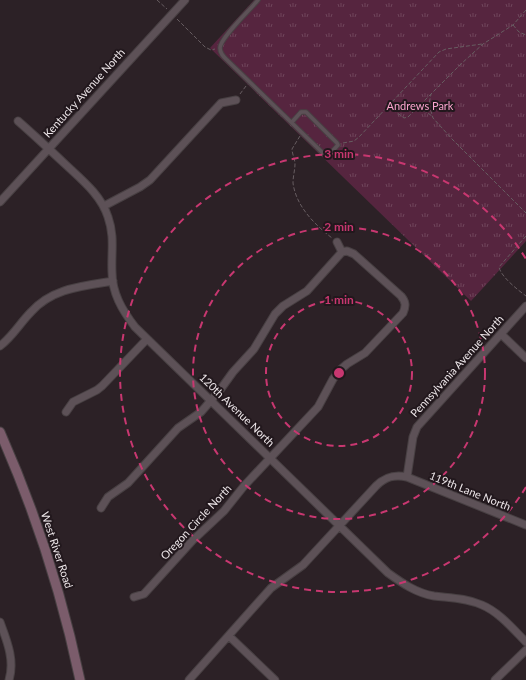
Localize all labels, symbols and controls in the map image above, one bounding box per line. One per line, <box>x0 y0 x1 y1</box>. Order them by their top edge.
street label: Kentucky Avenue North <box>40 45 127 140</box>
park label: Andrews Park <box>387 99 454 112</box>
text: 3 min <box>324 146 354 161</box>
text: 2 min <box>324 219 354 234</box>
text: 1 min <box>324 292 354 307</box>
street label: Pennsylvania Avenue North <box>407 312 506 419</box>
centre of rings <box>332 366 346 380</box>
street label: 120th Avenue North <box>197 370 278 449</box>
street label: 119th Lane North <box>428 468 513 513</box>
street label: Oregon Circle North <box>157 481 234 562</box>
street label: West River Road <box>39 510 76 590</box>

